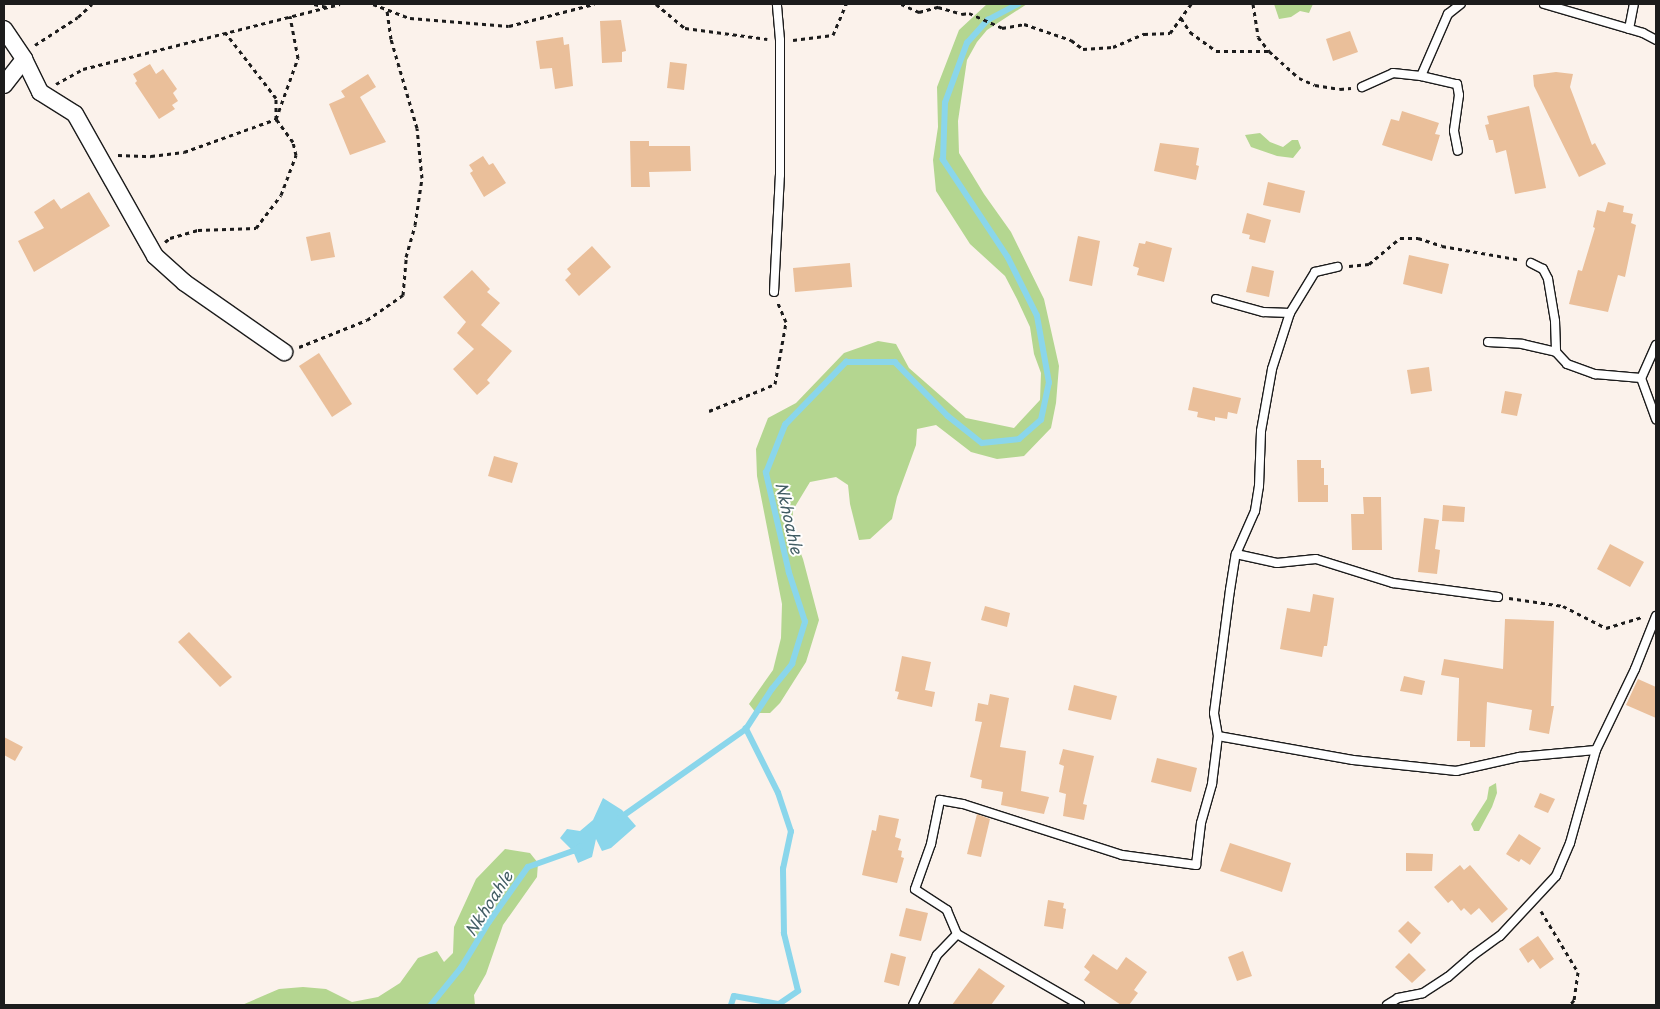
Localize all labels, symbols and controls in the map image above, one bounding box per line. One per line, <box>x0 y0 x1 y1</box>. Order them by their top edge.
water label: Nkhoahle <box>772 480 808 556</box>
water label: Nkhoahle <box>460 867 516 939</box>

